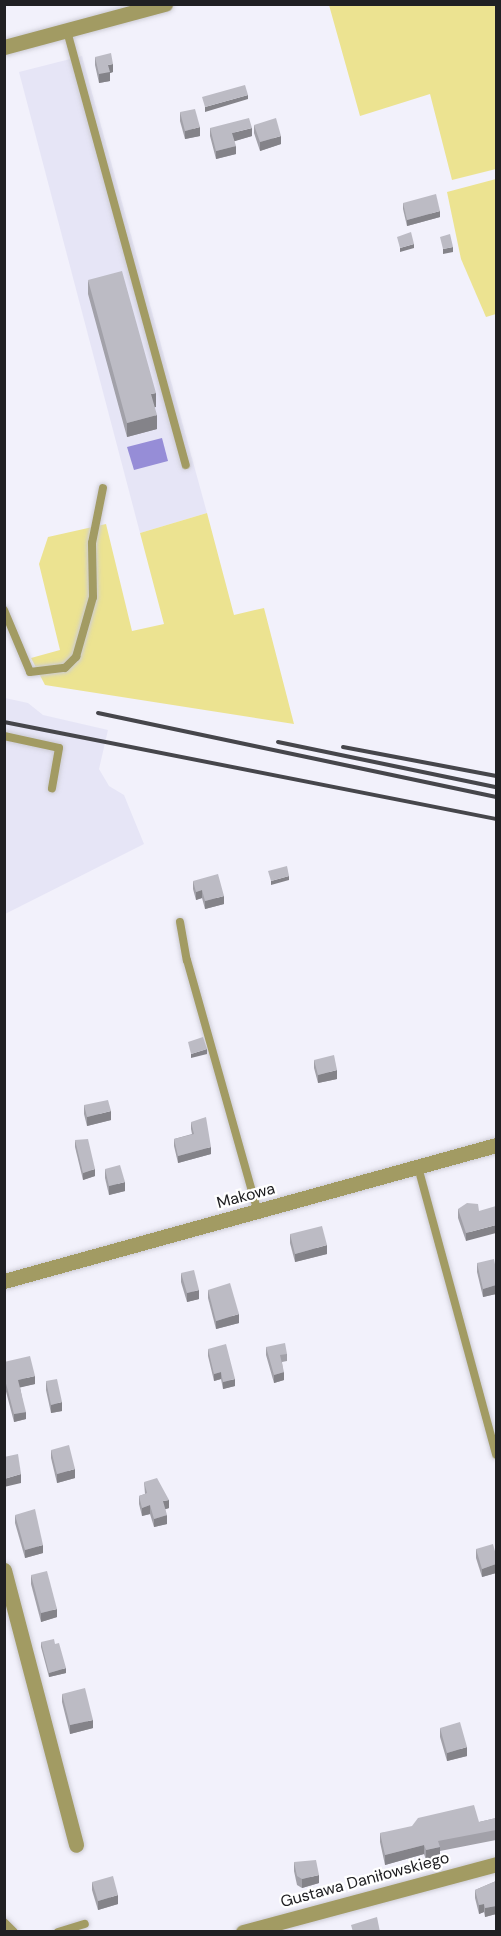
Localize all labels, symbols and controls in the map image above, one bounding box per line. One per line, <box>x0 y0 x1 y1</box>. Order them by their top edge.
street label: Makowa <box>215 1179 277 1213</box>
street label: Gustawa Daniłowskiego <box>279 1848 451 1912</box>

